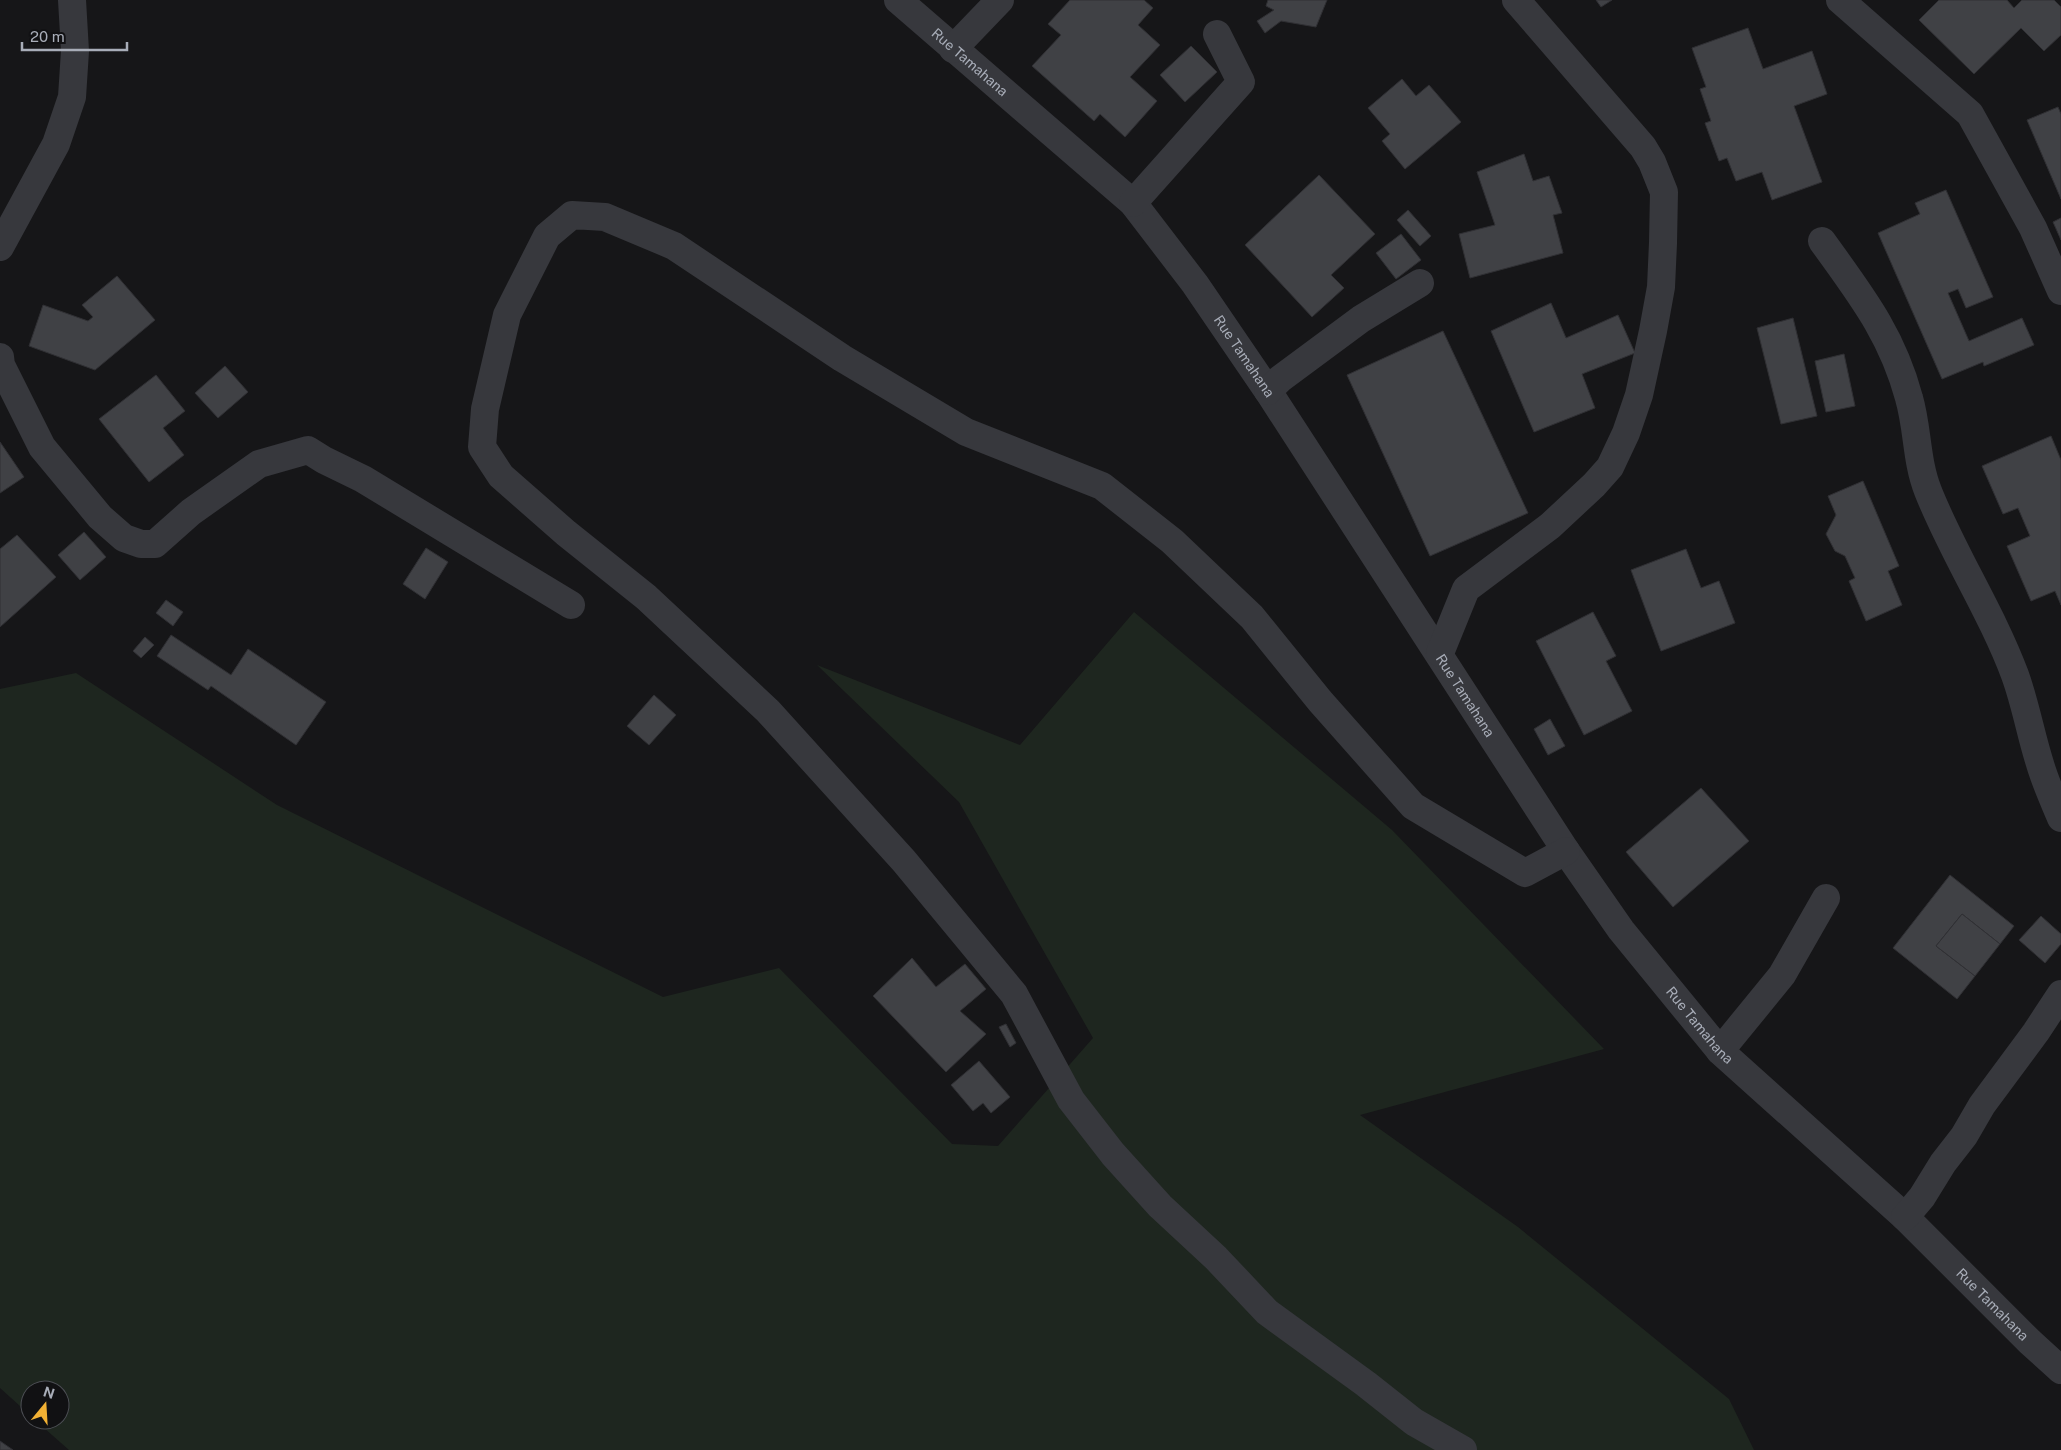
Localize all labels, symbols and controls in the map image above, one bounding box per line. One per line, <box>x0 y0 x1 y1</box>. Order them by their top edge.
scale bar <box>22 20 128 52</box>
street label: Rue Tamahana <box>929 25 1011 99</box>
text: 20 m <box>30 28 65 45</box>
street label: Rue Tamahana <box>1211 312 1278 400</box>
street label: Rue Tamahana <box>1433 651 1498 740</box>
street label: Rue Tamahana <box>1663 984 1736 1067</box>
street label: Rue Tamahana <box>1953 1265 2032 1344</box>
north arrow <box>20 1380 70 1430</box>
text: N <box>41 1383 57 1402</box>

